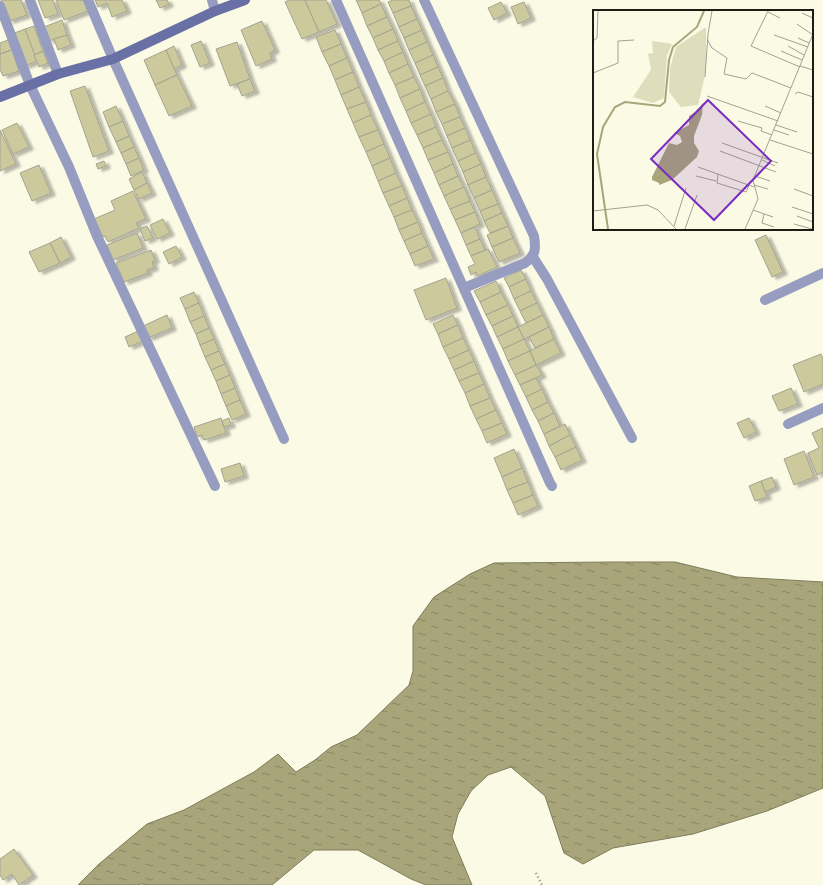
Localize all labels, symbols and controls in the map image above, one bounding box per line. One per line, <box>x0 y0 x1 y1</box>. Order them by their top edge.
inset map <box>593 10 813 230</box>

